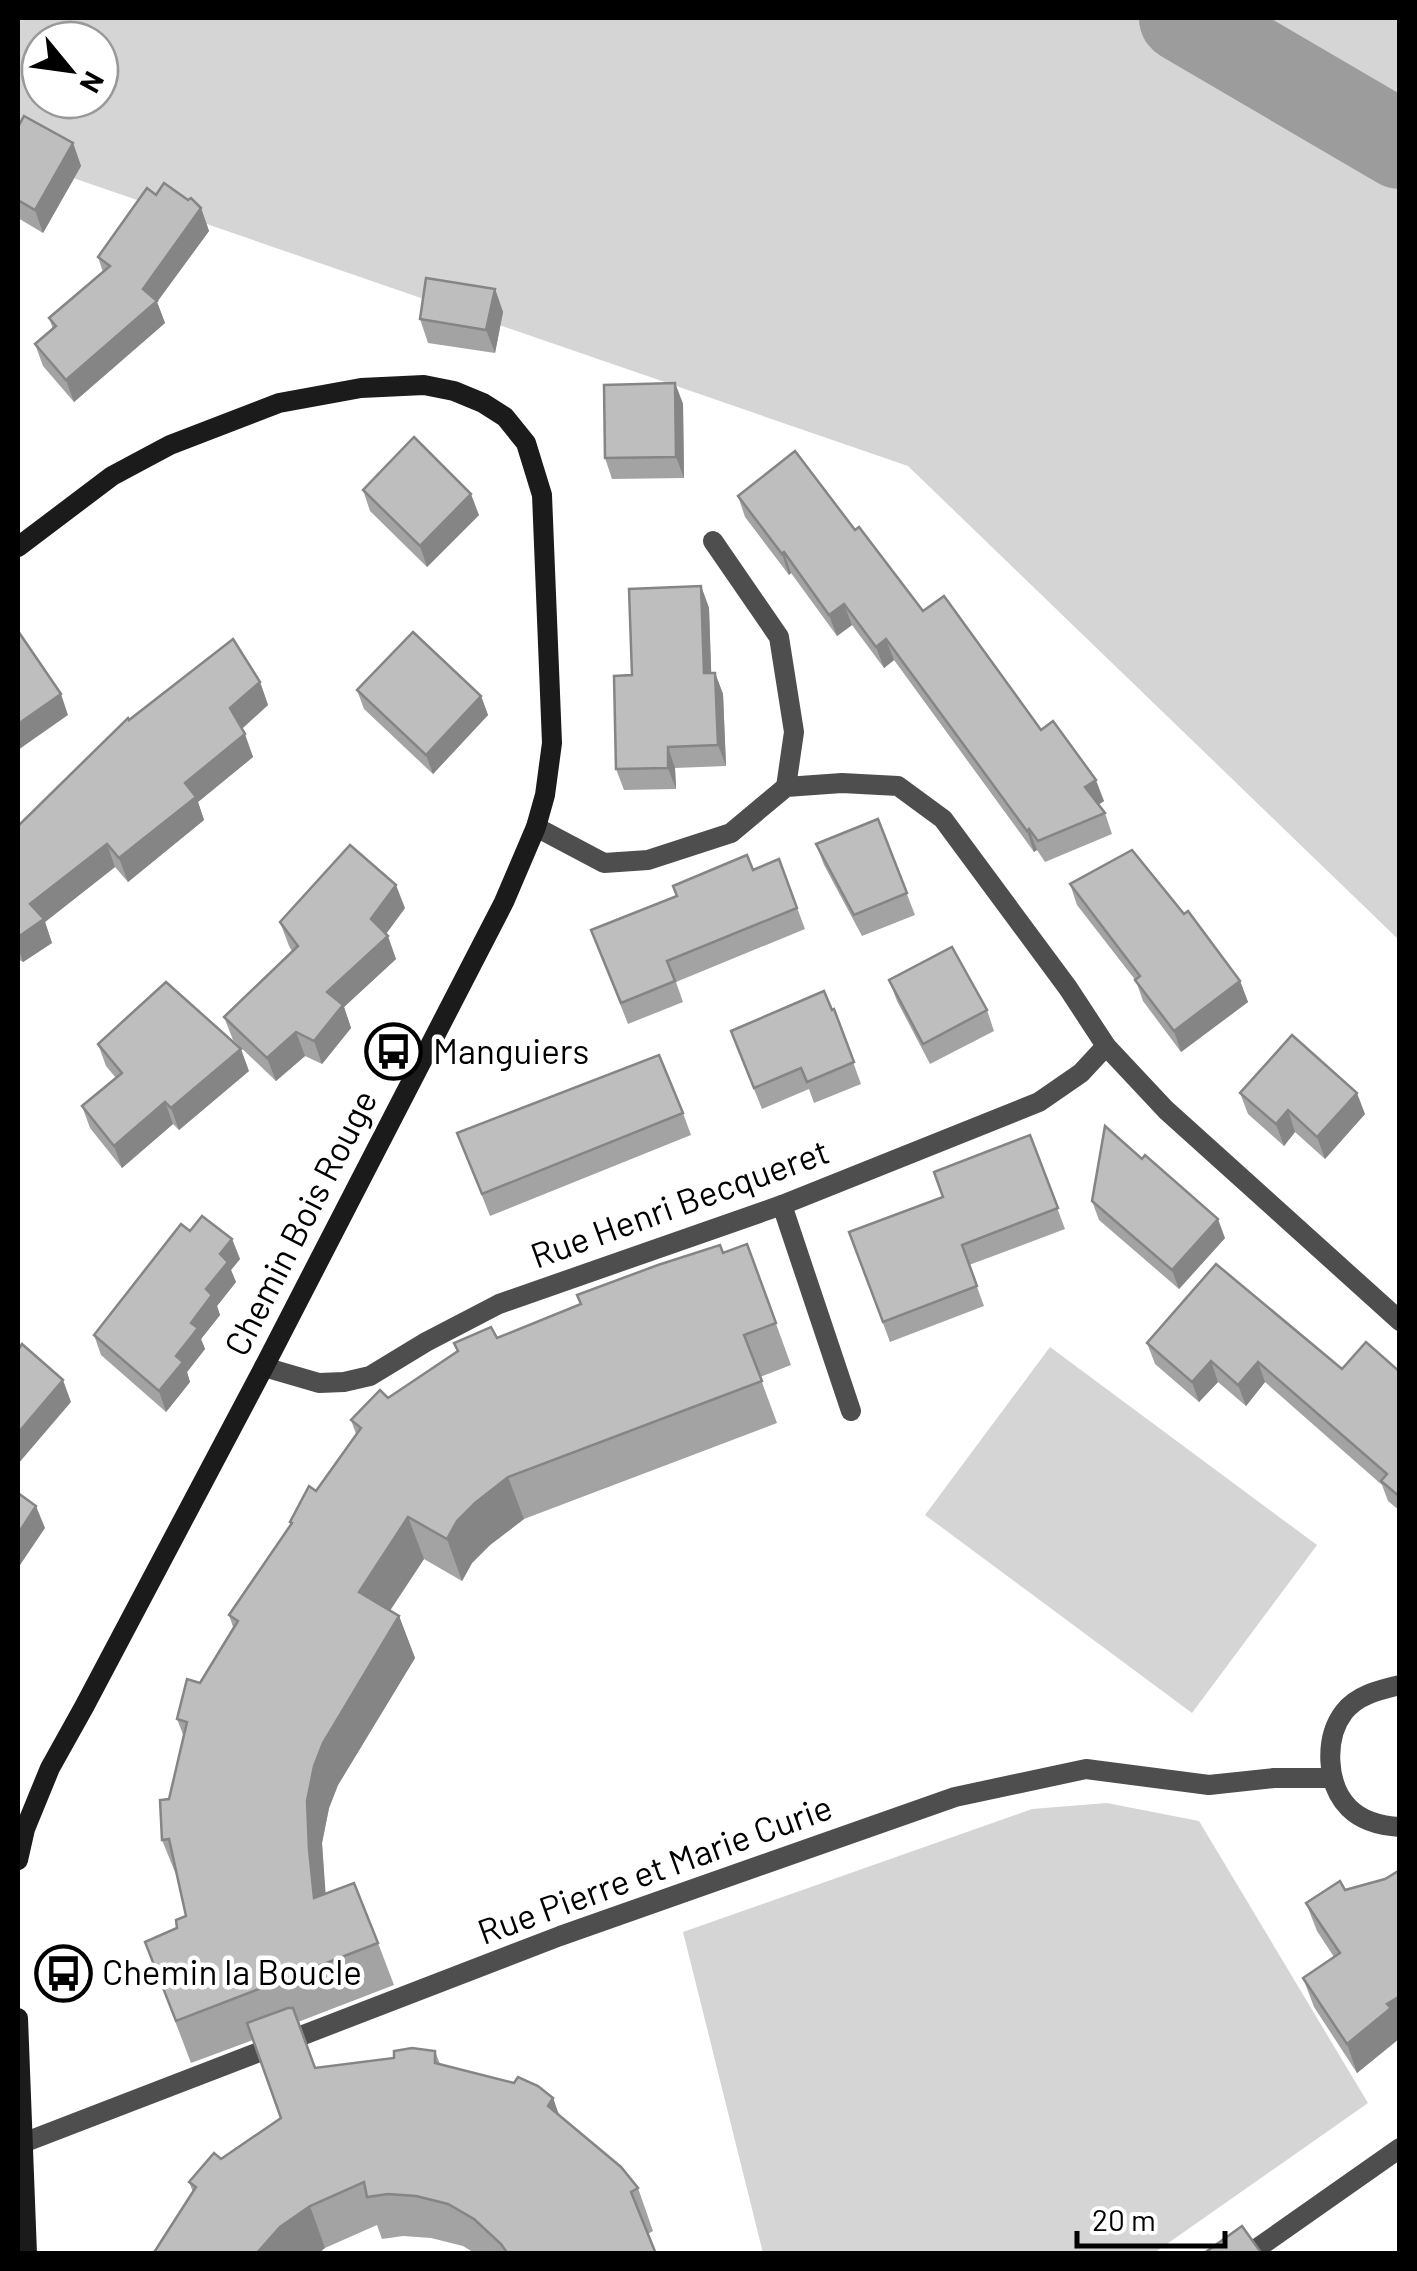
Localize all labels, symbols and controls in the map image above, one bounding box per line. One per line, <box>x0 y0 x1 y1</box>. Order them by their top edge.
north arrow <box>20 20 120 120</box>
text: N <box>73 66 112 99</box>
bus stop icon: Manguiers <box>364 1022 424 1082</box>
place label: Manguiers <box>433 1029 589 1071</box>
street label: Chemin Bois Rouge <box>214 1082 384 1362</box>
street label: Rue Henri Becqueret <box>525 1129 834 1276</box>
street label: Rue Pierre et Marie Curie <box>471 1784 837 1952</box>
bus stop icon: Chemin la Boucle <box>33 1943 93 2003</box>
place label: Chemin la Boucle <box>102 1950 362 1992</box>
scale bar <box>1077 2186 1224 2248</box>
text: 20 m <box>1092 2201 1156 2237</box>

